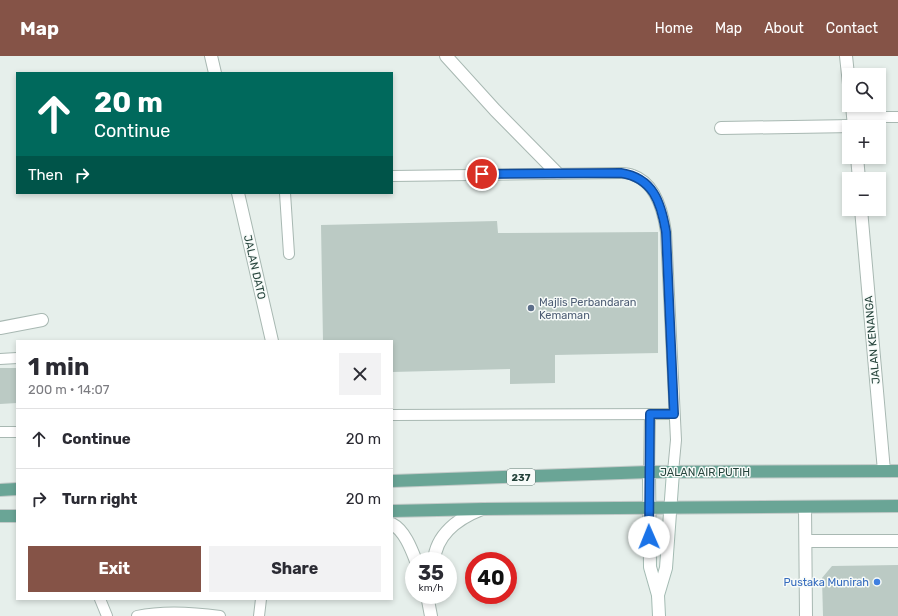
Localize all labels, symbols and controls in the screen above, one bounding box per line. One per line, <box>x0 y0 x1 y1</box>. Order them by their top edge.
text: Map <box>20 17 59 40</box>
text: Home <box>655 20 693 37</box>
text: Map <box>715 20 742 37</box>
text: About <box>764 20 804 37</box>
text: Contact <box>826 20 878 37</box>
map controls <box>842 68 886 216</box>
button: search <box>842 68 886 112</box>
text: 20 m <box>94 86 163 119</box>
icon: ahead <box>28 88 80 140</box>
text: Continue <box>94 120 170 142</box>
button: + <box>842 120 886 164</box>
pin <box>465 157 499 191</box>
icon: arrive <box>471 163 493 185</box>
icon: right <box>71 164 93 186</box>
text: Then <box>28 166 63 184</box>
button: − <box>842 172 886 216</box>
street label: JALAN DATO <box>241 234 268 301</box>
street label: JALAN KENANGA <box>862 295 883 385</box>
place label: Majlis Perbandaran Kemaman <box>539 296 636 322</box>
marker: Majlis Perbandaran Kemaman <box>526 303 536 313</box>
text: 1 min <box>28 353 89 381</box>
button: close <box>339 353 381 395</box>
text: 200 m · 14:07 <box>28 382 109 397</box>
icon: ahead <box>28 428 50 450</box>
text: Continue <box>62 430 131 448</box>
text: 20 m <box>346 430 381 448</box>
street label: JALAN AIR PUTIH <box>660 466 750 479</box>
road number: 237 <box>507 469 535 485</box>
icon: right <box>28 488 50 510</box>
text: Turn right <box>62 490 137 508</box>
text: 20 m <box>346 490 381 508</box>
position arrow <box>628 516 670 558</box>
button: Exit <box>28 546 201 592</box>
button: Share <box>209 546 381 592</box>
speed limit sign: 40 <box>465 552 517 604</box>
text: 35 <box>418 561 444 585</box>
place label: Pustaka Munirah <box>783 576 869 589</box>
marker: Pustaka Munirah <box>872 577 882 587</box>
text: km/h <box>419 582 443 594</box>

